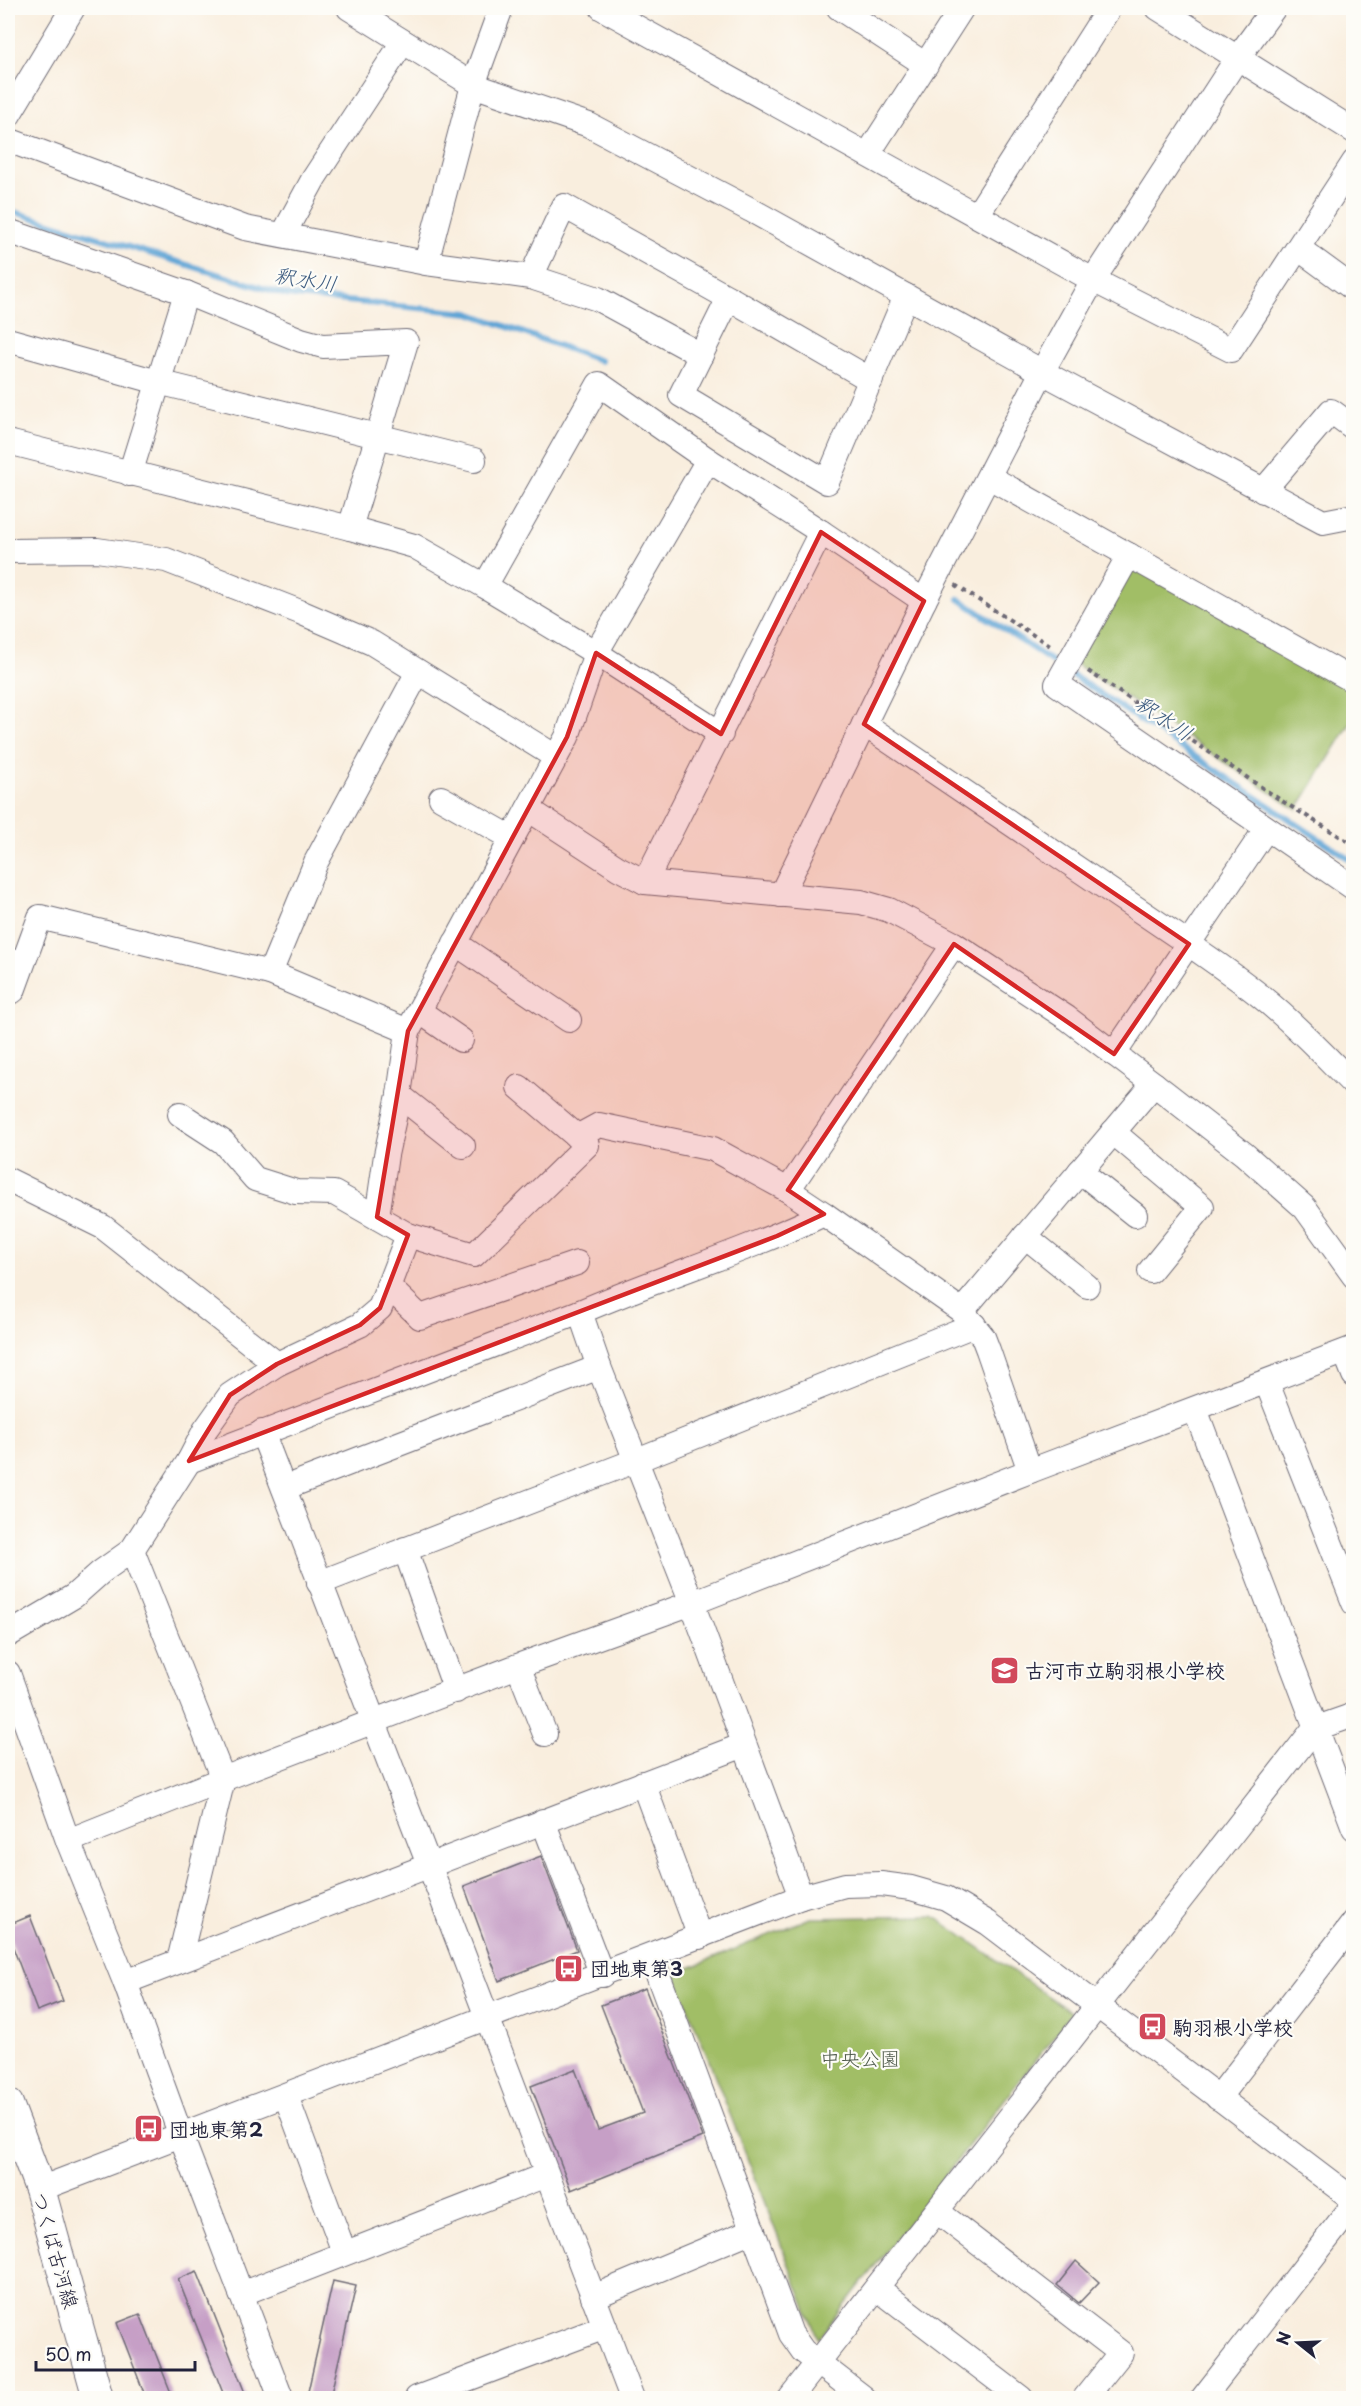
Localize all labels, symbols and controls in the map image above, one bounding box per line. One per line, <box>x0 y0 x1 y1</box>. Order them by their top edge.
water label: 釈水川 <box>272 257 340 299</box>
water label: 釈水川 <box>1130 686 1200 748</box>
school or university icon: 古河市立駒羽根小学校 <box>988 1654 1020 1686</box>
place label: 古河市立駒羽根小学校 <box>1025 1655 1225 1685</box>
bus stop icon: 団地東第3 <box>553 1952 585 1984</box>
place label: 団地東第3 <box>590 1953 683 1983</box>
bus stop icon: 駒羽根小学校 <box>1136 2011 1168 2043</box>
place label: 駒羽根小学校 <box>1173 2012 1293 2042</box>
park label: 中央公園 <box>820 2043 900 2073</box>
bus stop icon: 団地東第2 <box>132 2113 164 2145</box>
place label: 団地東第2 <box>169 2114 263 2144</box>
street label: つくば古河線 <box>25 2188 87 2312</box>
north arrow <box>1268 2313 1328 2373</box>
text: N <box>1269 2328 1296 2348</box>
scale bar <box>36 2334 195 2372</box>
text: 50 m <box>45 2340 92 2367</box>

